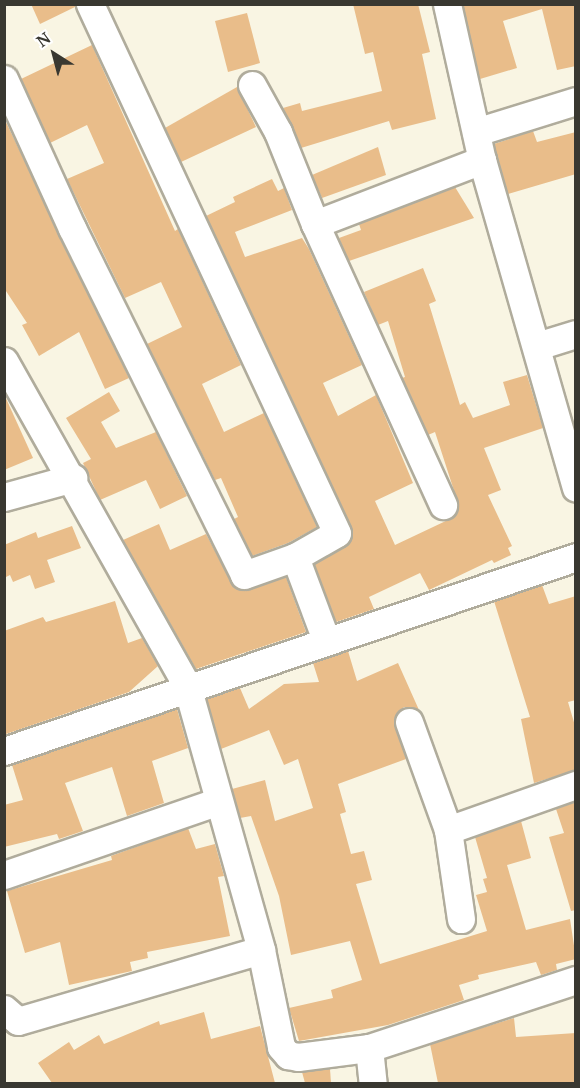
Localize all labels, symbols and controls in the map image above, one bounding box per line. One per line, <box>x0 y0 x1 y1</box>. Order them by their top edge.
north arrow <box>24 24 84 84</box>
text: N <box>32 27 55 52</box>

